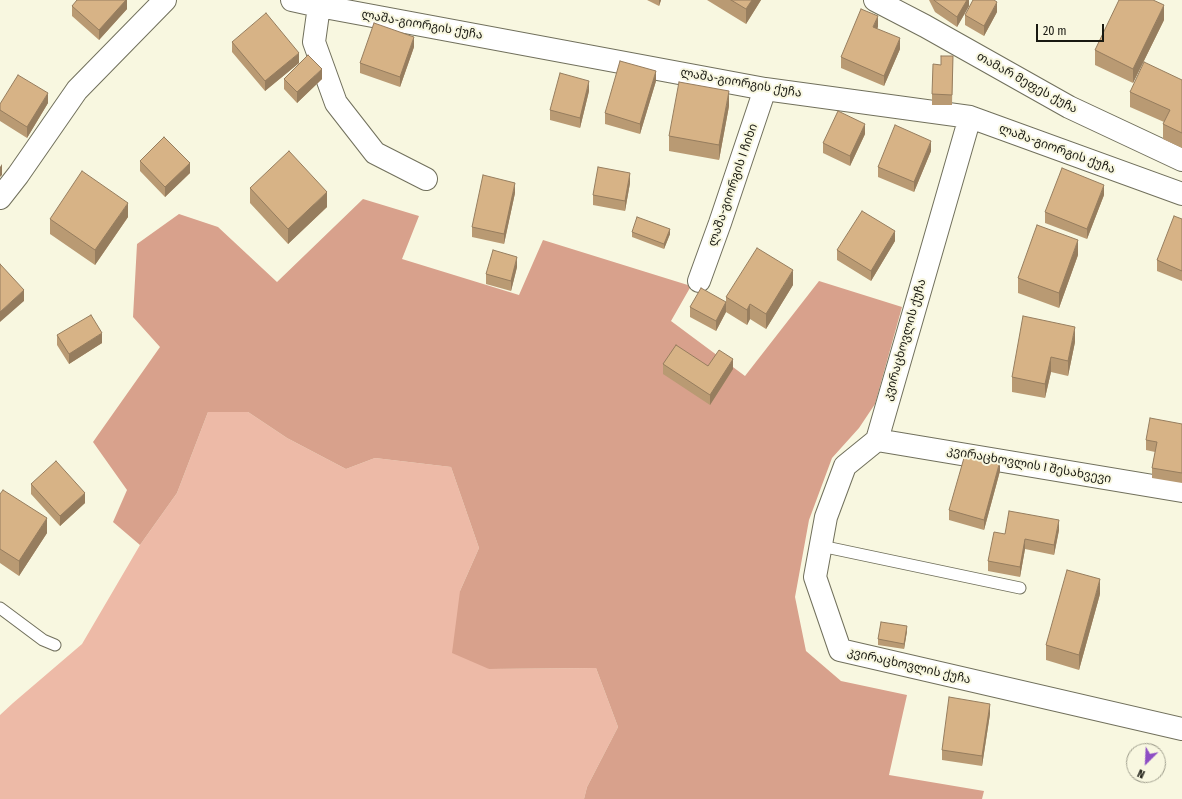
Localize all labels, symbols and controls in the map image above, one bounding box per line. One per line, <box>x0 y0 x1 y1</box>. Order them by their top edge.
street label: ლაშა-გიორგის ქუჩა <box>360 7 484 43</box>
scale bar <box>1038 16 1106 42</box>
text: 20 m <box>1043 24 1067 38</box>
street label: თამარ მეფეს ქუჩა <box>974 49 1080 117</box>
street label: ლაშა-გიორგის ქუჩა <box>679 65 803 101</box>
street label: ლაშა-გიორგის ქუჩა <box>997 121 1117 177</box>
street label: ლაშა-გიორგის I ჩიხი <box>705 122 761 248</box>
street label: კვირაცხოვლის ქუჩა <box>881 277 929 403</box>
street label: კვირაცხოვლის I შესახვევი <box>946 443 1112 487</box>
street label: კვირაცხოვლის ქუჩა <box>846 645 972 687</box>
north arrow <box>1126 743 1166 783</box>
text: N <box>1136 766 1147 781</box>

